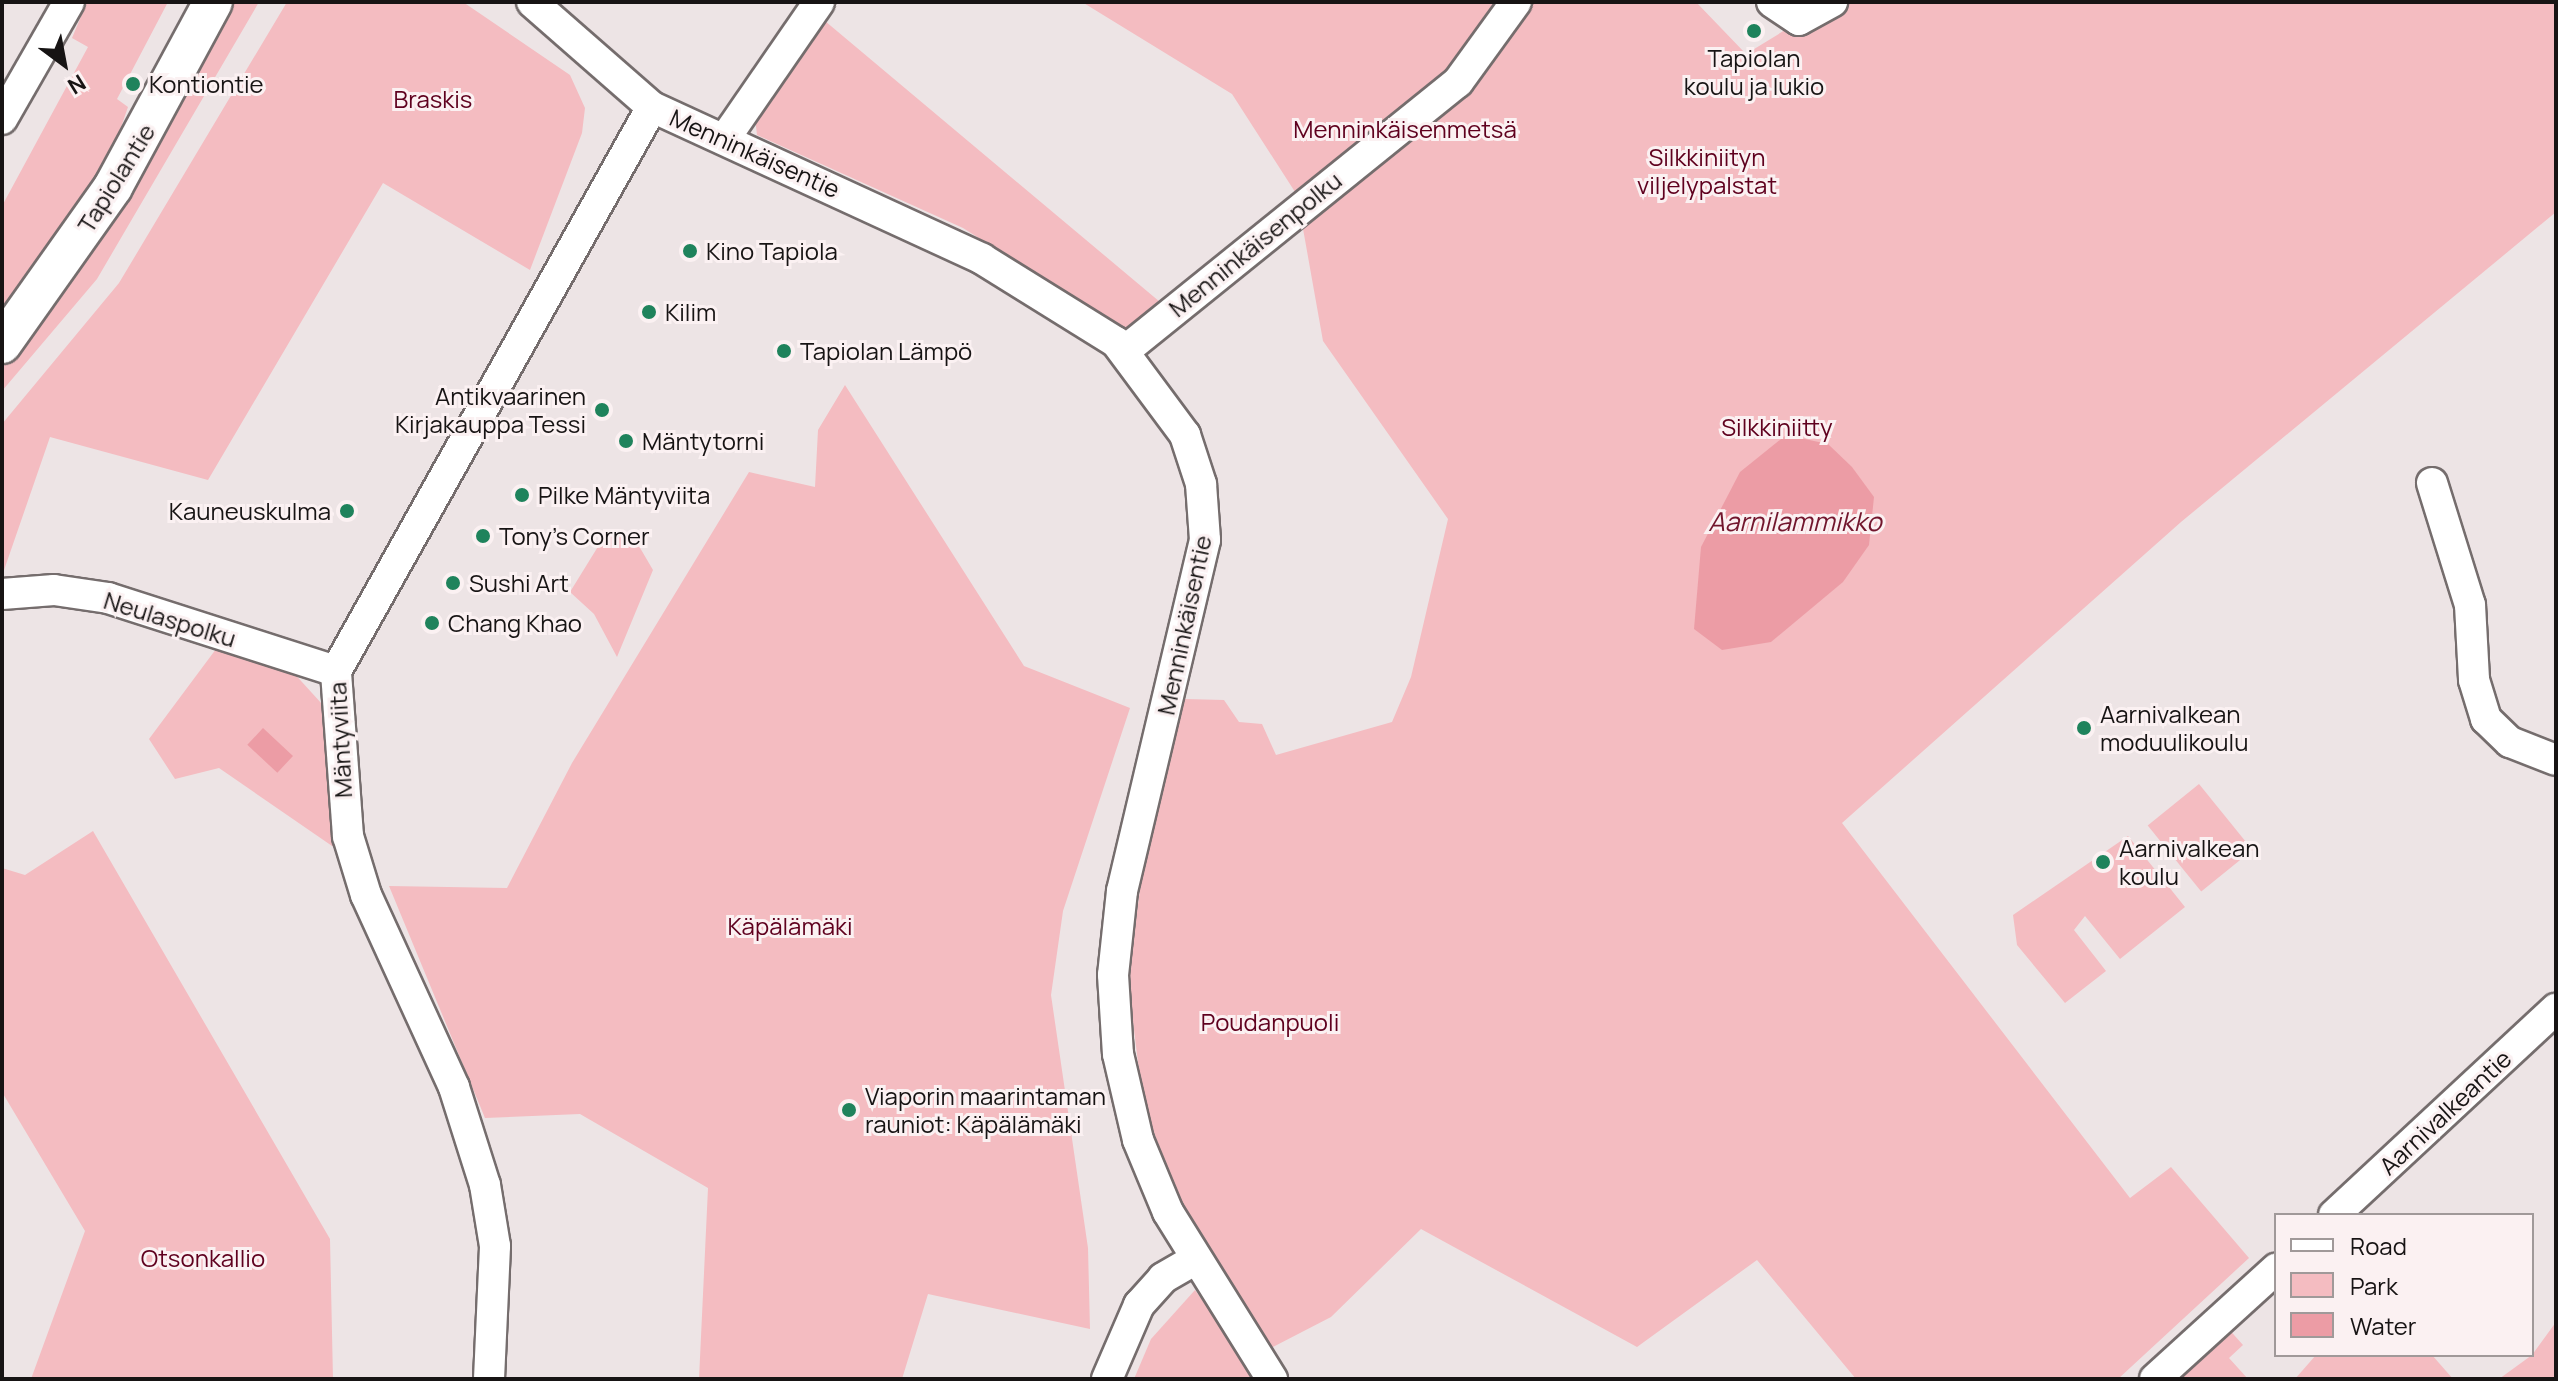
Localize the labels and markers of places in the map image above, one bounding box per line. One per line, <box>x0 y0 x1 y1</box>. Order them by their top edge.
marker: Tapiolan koulu ja lukio <box>1745 22 1763 40</box>
place label: Tapiolan koulu ja lukio <box>1684 44 1824 100</box>
place label: Kontiontie <box>149 70 264 98</box>
marker: Kontiontie <box>124 75 142 93</box>
place label: Kino Tapiola <box>706 237 838 265</box>
marker: Kino Tapiola <box>681 242 699 260</box>
place label: Kilim <box>665 298 716 326</box>
marker: Kilim <box>640 303 658 321</box>
place label: Tapiolan Lämpö <box>800 337 972 365</box>
marker: Tapiolan Lämpö <box>775 342 793 360</box>
place label: Antikvaarinen Kirjakauppa Tessi <box>395 382 586 438</box>
marker: Antikvaarinen Kirjakauppa Tessi <box>593 401 611 419</box>
place label: Mäntytorni <box>642 427 764 455</box>
marker: Mäntytorni <box>617 432 635 450</box>
place label: Pilke Mäntyviita <box>538 481 710 509</box>
marker: Pilke Mäntyviita <box>513 486 531 504</box>
place label: Kauneuskulma <box>169 497 331 525</box>
marker: Kauneuskulma <box>338 502 356 520</box>
place label: Tony's Corner <box>499 522 650 550</box>
marker: Tony's Corner <box>474 527 492 545</box>
place label: Sushi Art <box>469 569 569 597</box>
marker: Sushi Art <box>444 574 462 592</box>
place label: Chang Khao <box>448 609 582 637</box>
marker: Chang Khao <box>423 614 441 632</box>
place label: Aarnivalkean moduulikoulu <box>2100 700 2248 756</box>
marker: Aarnivalkean moduulikoulu <box>2075 719 2093 737</box>
place label: Aarnivalkean koulu <box>2119 834 2259 890</box>
marker: Aarnivalkean koulu <box>2094 853 2112 871</box>
place label: Viaporin maarintaman rauniot: Käpälämäki <box>865 1082 1106 1138</box>
marker: Viaporin maarintaman rauniot: Käpälämäki <box>840 1101 858 1119</box>

